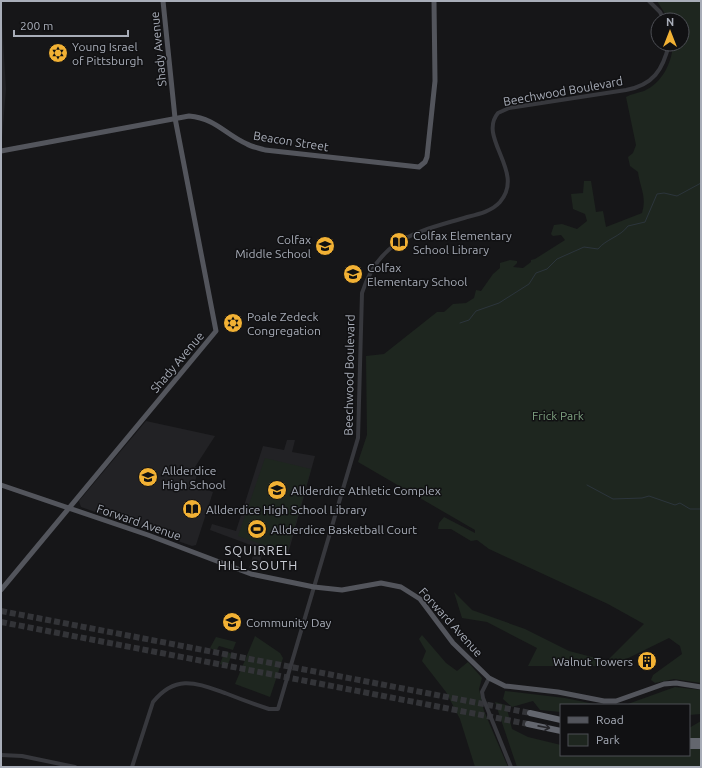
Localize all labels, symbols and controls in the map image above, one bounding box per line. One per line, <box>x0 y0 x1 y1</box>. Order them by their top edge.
street label: Shady Avenue <box>148 11 168 87</box>
scale bar <box>14 12 128 38</box>
north arrow <box>650 12 690 52</box>
text: N <box>666 16 674 28</box>
text: 200 m <box>20 19 53 32</box>
place label: Young Israel of Pittsburgh <box>72 40 143 67</box>
synagogue icon: Young Israel of Pittsburgh <box>47 42 69 64</box>
street label: Beechwood Boulevard <box>502 74 624 108</box>
street label: Beacon Street <box>252 129 330 153</box>
place label: Colfax Elementary School Library <box>413 229 512 256</box>
library icon: Colfax Elementary School Library <box>388 231 410 253</box>
place label: Colfax Middle School <box>235 233 311 260</box>
school or university icon: Colfax Middle School <box>314 235 336 257</box>
place label: Colfax Elementary School <box>367 261 467 288</box>
school or university icon: Colfax Elementary School <box>342 263 364 285</box>
place label: Poale Zedeck Congregation <box>247 310 321 337</box>
synagogue icon: Poale Zedeck Congregation <box>222 312 244 334</box>
street label: Beechwood Boulevard <box>341 314 357 436</box>
street label: Shady Avenue <box>148 329 206 395</box>
park label: Frick Park <box>532 409 584 422</box>
place label: Allderdice High School <box>162 464 226 491</box>
school or university icon: Allderdice High School <box>137 466 159 488</box>
school or university icon: Allderdice Athletic Complex <box>266 479 288 501</box>
place label: Allderdice Athletic Complex <box>291 484 441 497</box>
library icon: Allderdice High School Library <box>181 498 203 520</box>
street label: Forward Avenue <box>95 501 183 543</box>
place label: Allderdice High School Library <box>206 503 367 516</box>
sports icon: Allderdice Basketball Court <box>246 518 268 540</box>
place label: Allderdice Basketball Court <box>271 523 417 536</box>
district label: SQUIRREL HILL SOUTH <box>218 543 298 572</box>
street label: Forward Avenue <box>417 585 485 659</box>
school or university icon: Community Day <box>221 611 243 633</box>
place label: Community Day <box>246 616 332 629</box>
building icon: Walnut Towers <box>636 650 658 672</box>
place label: Walnut Towers <box>553 655 633 668</box>
legend <box>560 704 690 756</box>
text: Road <box>596 713 624 726</box>
one-way arrow <box>538 724 551 732</box>
text: Park <box>596 733 620 746</box>

